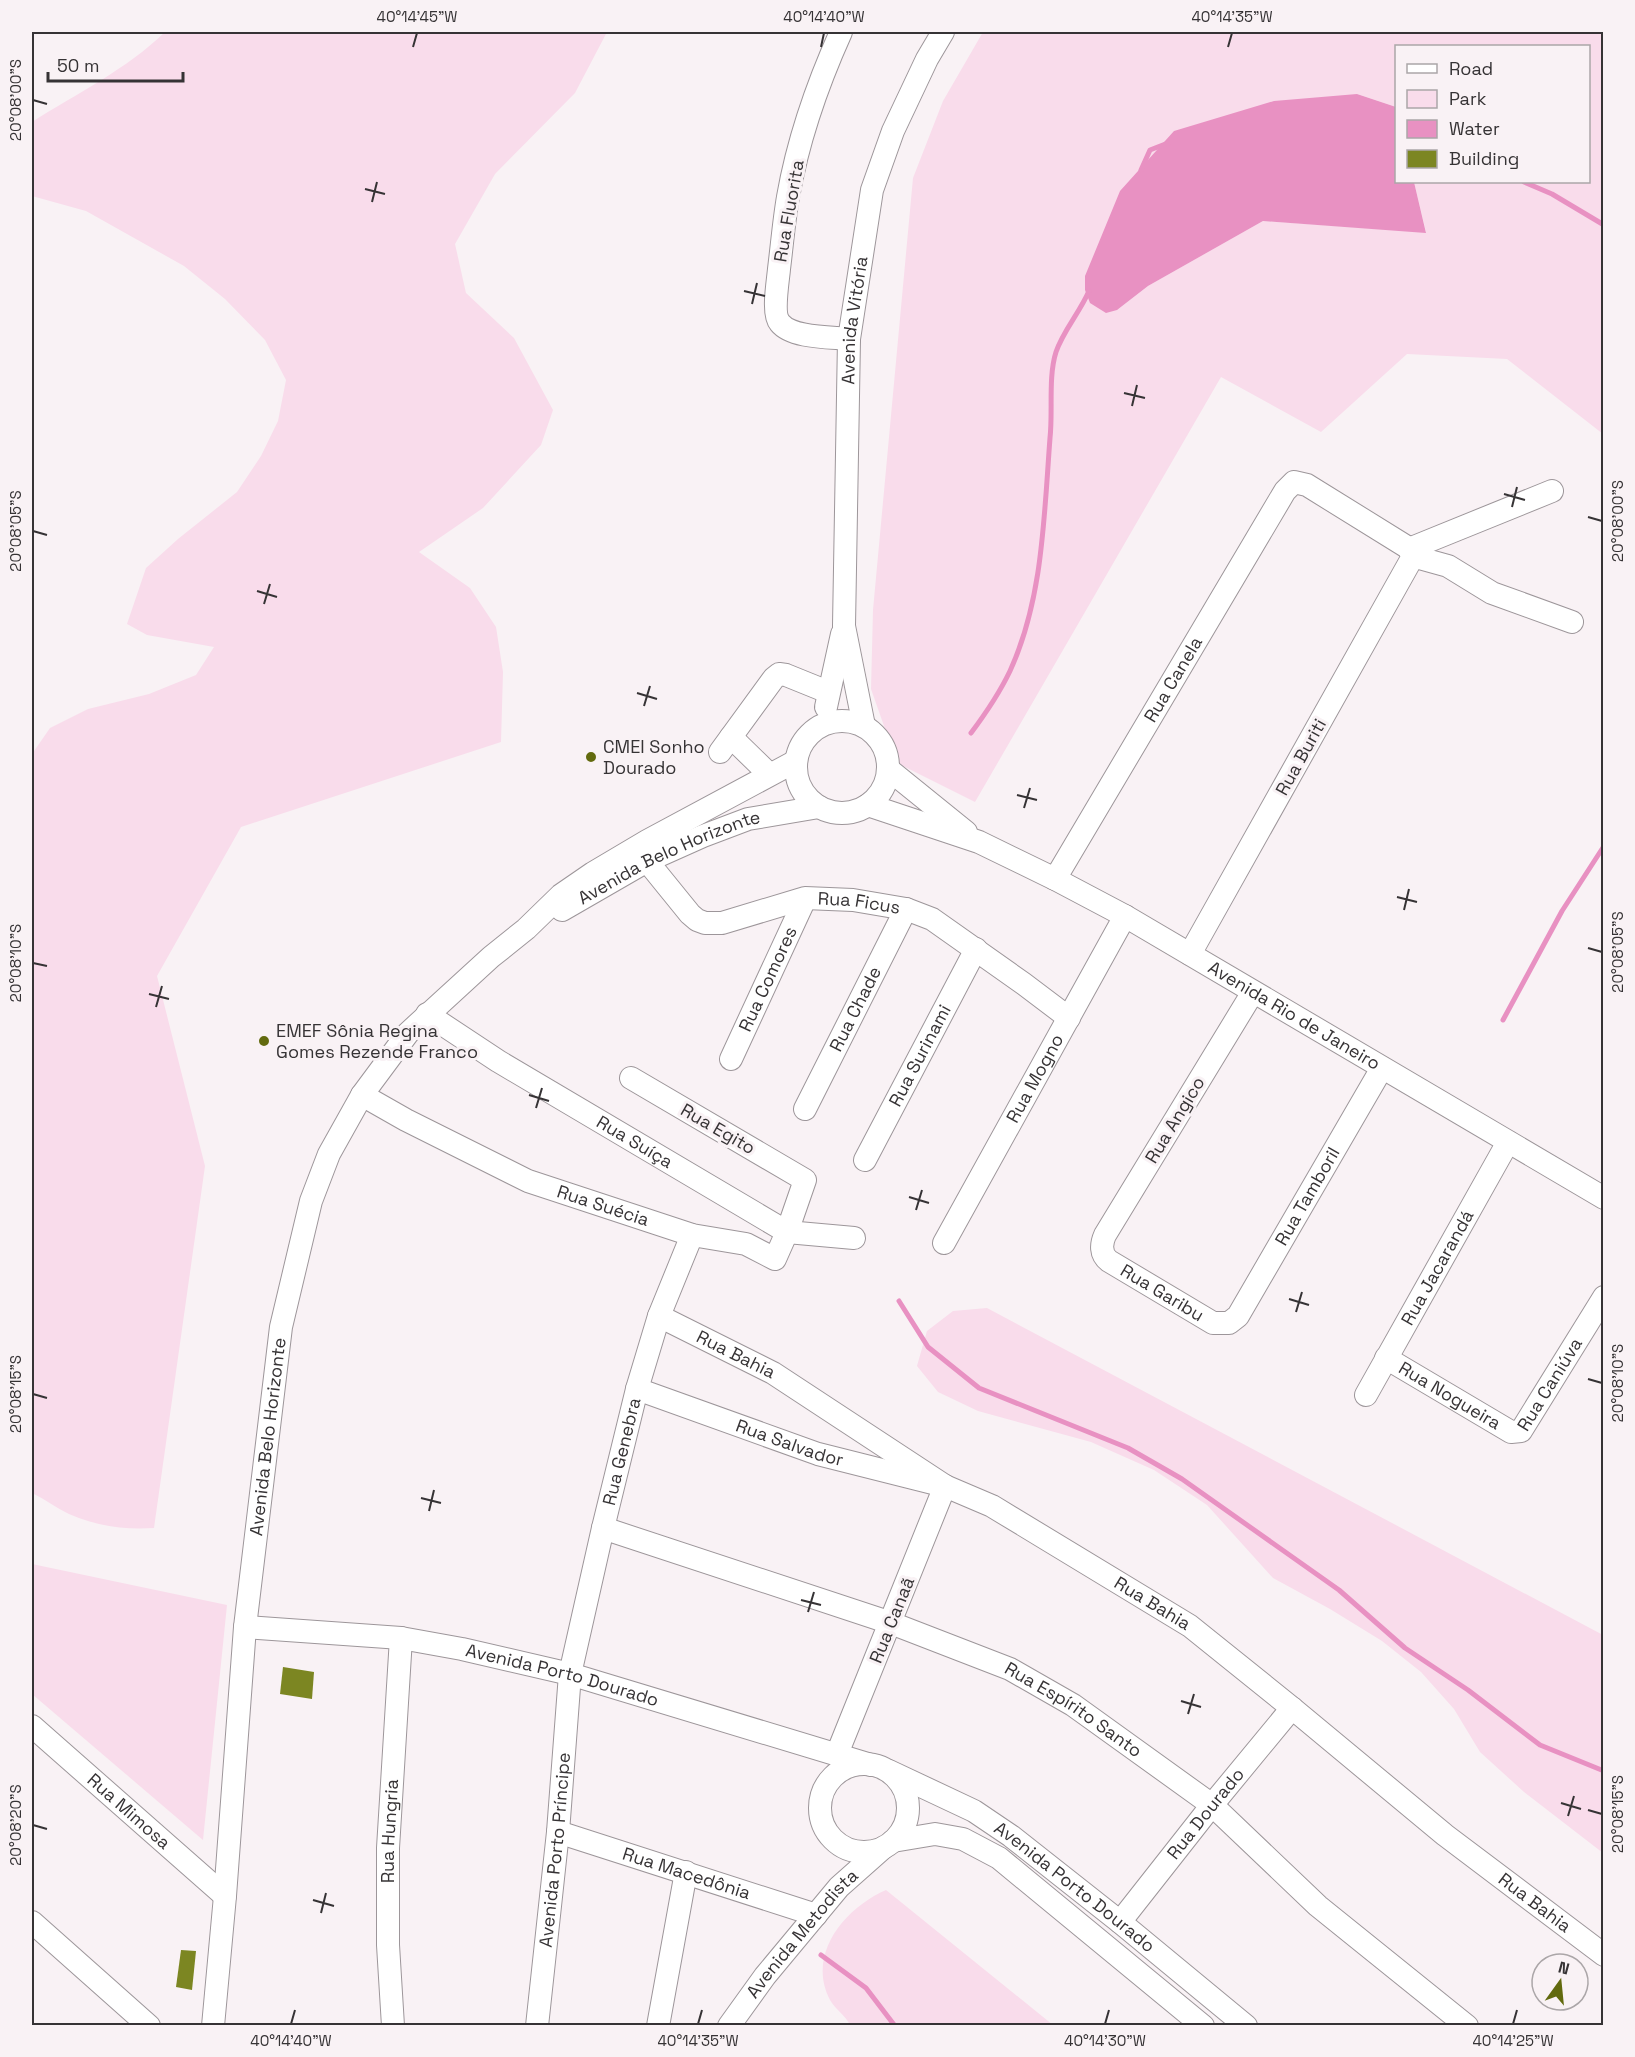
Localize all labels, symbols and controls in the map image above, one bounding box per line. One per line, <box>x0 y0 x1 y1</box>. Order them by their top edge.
text: 40°14'45"W <box>377 7 457 26</box>
text: 40°14'40"W <box>783 7 865 26</box>
text: 40°14'35"W <box>1191 7 1273 26</box>
scale bar <box>48 45 183 83</box>
legend <box>1395 45 1590 183</box>
text: 50 m <box>57 54 99 77</box>
text: Road <box>1449 57 1493 80</box>
text: 20°08'00"S <box>6 59 25 141</box>
text: Park <box>1449 87 1487 110</box>
text: Water <box>1449 117 1500 140</box>
text: Building <box>1449 147 1519 170</box>
street label: Rua Fluorita <box>768 158 809 264</box>
street label: Avenida Vitória <box>836 255 873 385</box>
text: 20°08'00"S <box>1608 480 1627 562</box>
text: 20°08'05"S <box>6 490 25 572</box>
street label: Rua Canela <box>1139 632 1207 726</box>
street label: Rua Buriti <box>1270 714 1331 799</box>
place label: CMEI Sonho Dourado <box>603 735 705 779</box>
marker: CMEI Sonho Dourado <box>584 750 598 764</box>
street label: Avenida Belo Horizonte <box>574 805 762 909</box>
street label: Rua Ficus <box>817 887 902 919</box>
text: 20°08'05"S <box>1608 911 1627 993</box>
street label: Rua Comores <box>733 923 802 1035</box>
text: 20°08'10"S <box>6 924 25 1002</box>
street label: Avenida Rio de Janeiro <box>1204 956 1385 1075</box>
street label: Rua Chade <box>824 962 886 1055</box>
street label: Rua Surinami <box>883 1000 956 1110</box>
place label: EMEF Sônia Regina Gomes Rezende Franco <box>276 1019 478 1063</box>
street label: Rua Mogno <box>1001 1030 1068 1127</box>
marker: EMEF Sônia Regina Gomes Rezende Franco <box>257 1034 271 1048</box>
street label: Rua Angico <box>1140 1072 1209 1167</box>
street label: Rua Egito <box>677 1098 760 1159</box>
street label: Rua Suíça <box>593 1110 677 1173</box>
street label: Rua Tamboril <box>1269 1143 1345 1249</box>
street label: Rua Suécia <box>554 1179 652 1231</box>
street label: Rua Jacarandá <box>1395 1206 1479 1329</box>
street label: Rua Garibu <box>1116 1258 1208 1326</box>
street label: Rua Bahia <box>693 1325 780 1383</box>
street label: Rua Caniúva <box>1512 1333 1587 1435</box>
street label: Avenida Belo Horizonte <box>244 1336 291 1537</box>
text: 20°08'10"S <box>1608 1344 1627 1422</box>
text: 20°08'15"S <box>6 1355 25 1433</box>
street label: Rua Nogueira <box>1395 1356 1505 1434</box>
street label: Rua Genebra <box>597 1395 645 1508</box>
street label: Rua Salvador <box>733 1413 846 1471</box>
street label: Rua Bahia <box>1110 1571 1195 1635</box>
street label: Rua Canaã <box>864 1573 919 1666</box>
street label: Avenida Porto Dourado <box>464 1638 662 1711</box>
street label: Rua Espírito Santo <box>1001 1656 1147 1762</box>
street label: Avenida Porto Príncipe <box>534 1752 575 1949</box>
street label: Rua Dourado <box>1162 1763 1249 1864</box>
street label: Rua Mimosa <box>83 1768 176 1854</box>
text: 20°08'15"S <box>1608 1775 1627 1853</box>
street label: Rua Hungria <box>376 1778 403 1883</box>
text: 20°08'20"S <box>6 1784 25 1866</box>
street label: Avenida Porto Dourado <box>990 1816 1160 1957</box>
street label: Rua Macedônia <box>620 1842 754 1904</box>
street label: Avenida Metodista <box>741 1864 862 2002</box>
street label: Rua Bahia <box>1494 1867 1576 1937</box>
north arrow <box>1530 1952 1590 2012</box>
text: N <box>1556 1956 1572 1980</box>
text: 40°14'40"W <box>250 2031 332 2050</box>
text: 40°14'35"W <box>657 2031 739 2050</box>
text: 40°14'30"W <box>1064 2031 1146 2050</box>
text: 40°14'25"W <box>1472 2031 1554 2050</box>

